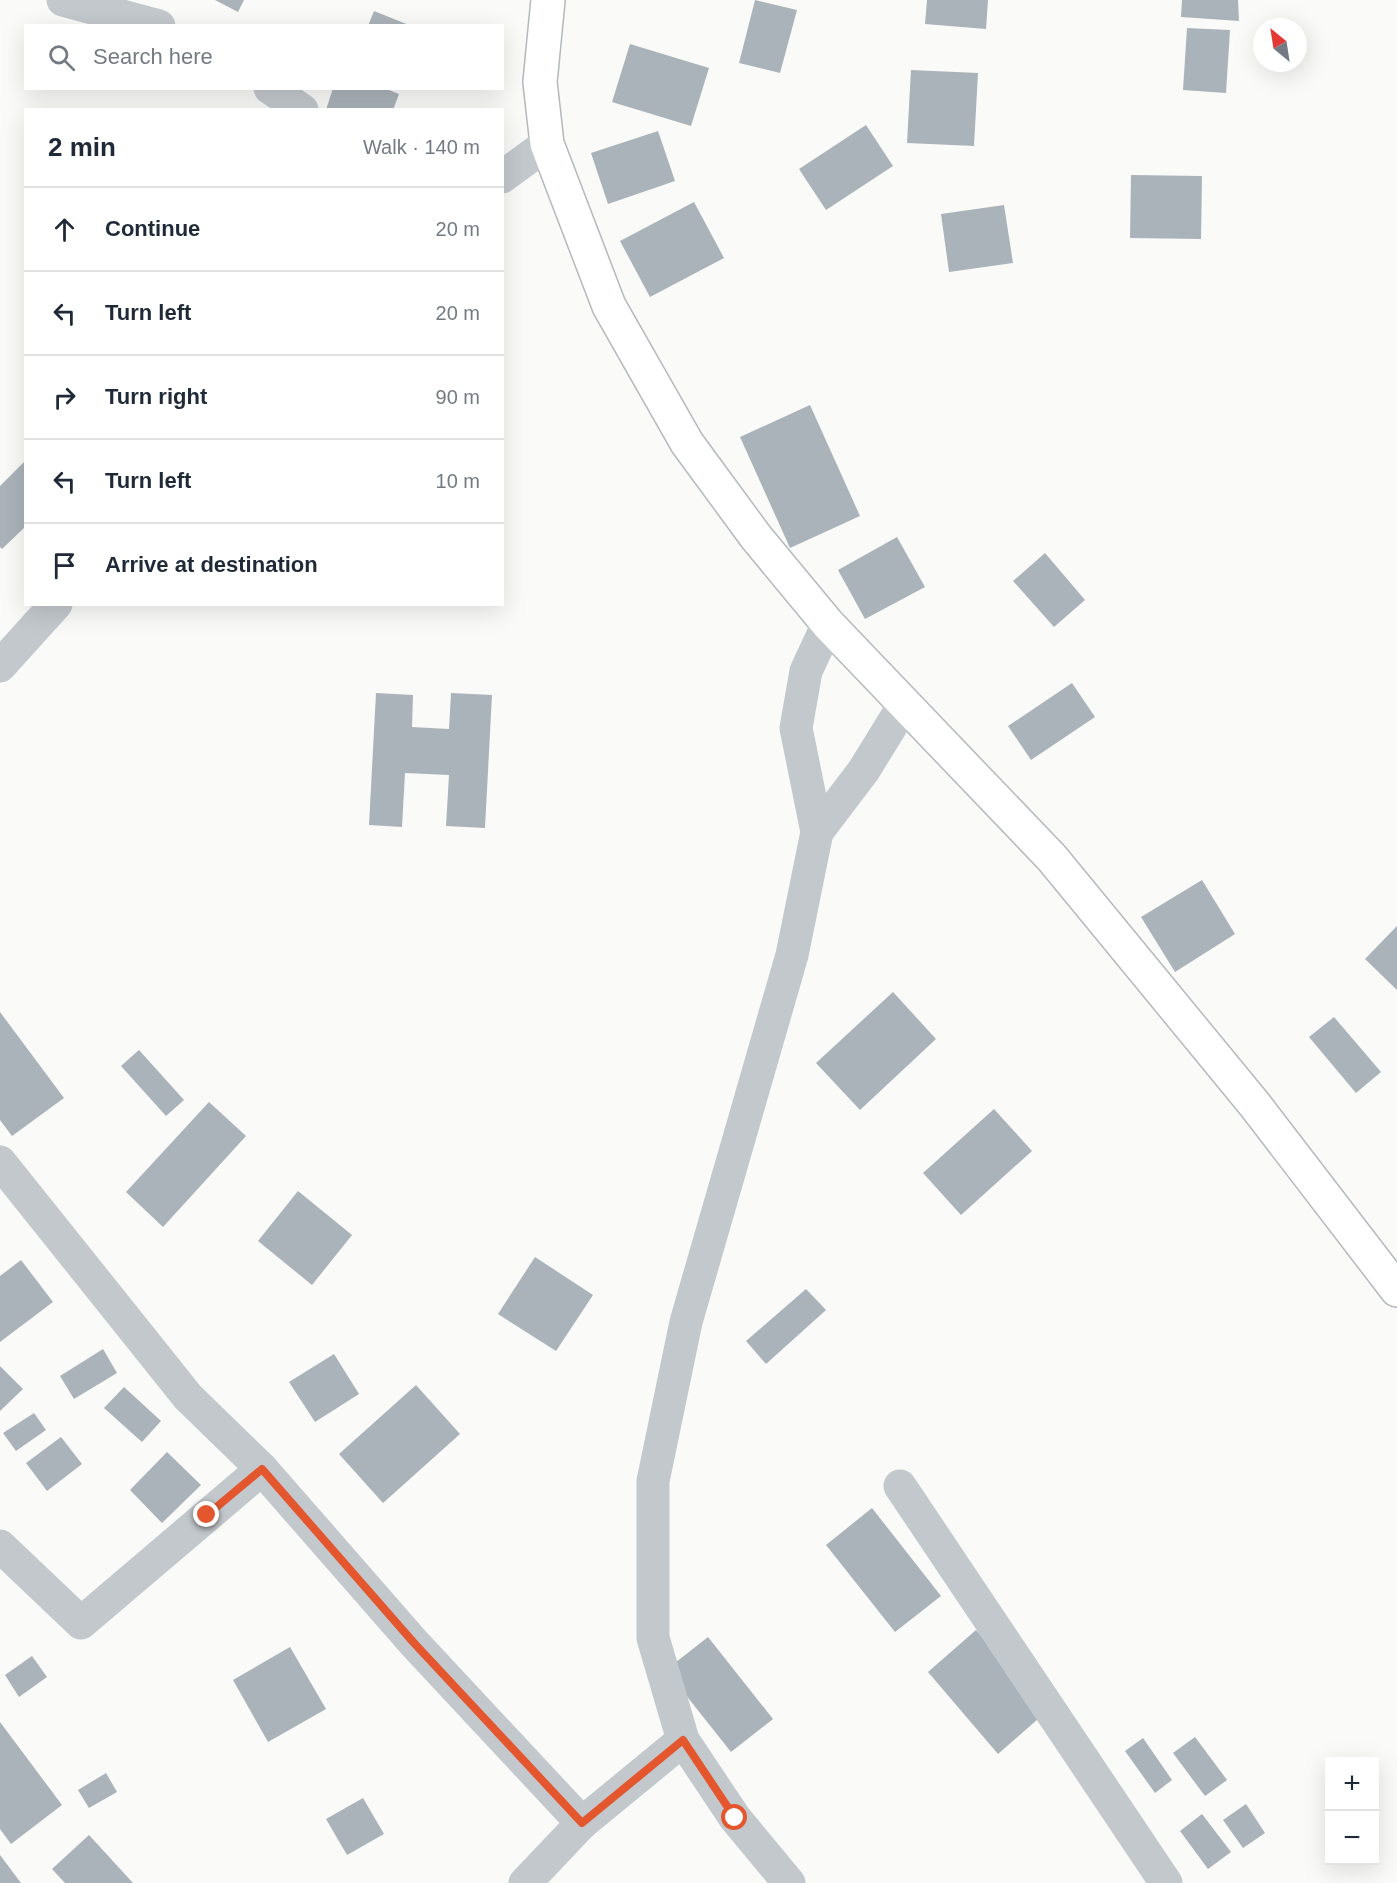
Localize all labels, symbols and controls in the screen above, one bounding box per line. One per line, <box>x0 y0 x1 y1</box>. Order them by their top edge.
north arrow <box>1253 18 1307 72</box>
search box <box>24 24 504 90</box>
icon: search <box>45 41 78 74</box>
text: Search here <box>93 44 213 69</box>
text: 2 min <box>48 132 116 162</box>
text: Walk · 140 m <box>363 136 480 158</box>
icon: ahead <box>48 213 81 246</box>
text: Continue <box>105 216 200 241</box>
text: 20 m <box>436 218 480 240</box>
icon: left <box>48 297 81 330</box>
text: Turn left <box>105 300 191 325</box>
text: 20 m <box>436 302 480 324</box>
icon: right <box>48 381 81 414</box>
text: Turn right <box>105 384 207 409</box>
text: 90 m <box>436 386 480 408</box>
icon: left <box>48 465 81 498</box>
text: Turn left <box>105 468 191 493</box>
text: 10 m <box>436 470 480 492</box>
icon: arrive <box>48 549 81 582</box>
text: Arrive at destination <box>105 552 318 577</box>
route end <box>193 1501 219 1527</box>
map controls <box>1325 1757 1379 1865</box>
button: + <box>1325 1757 1379 1811</box>
route start <box>721 1804 747 1830</box>
button: − <box>1325 1811 1379 1865</box>

